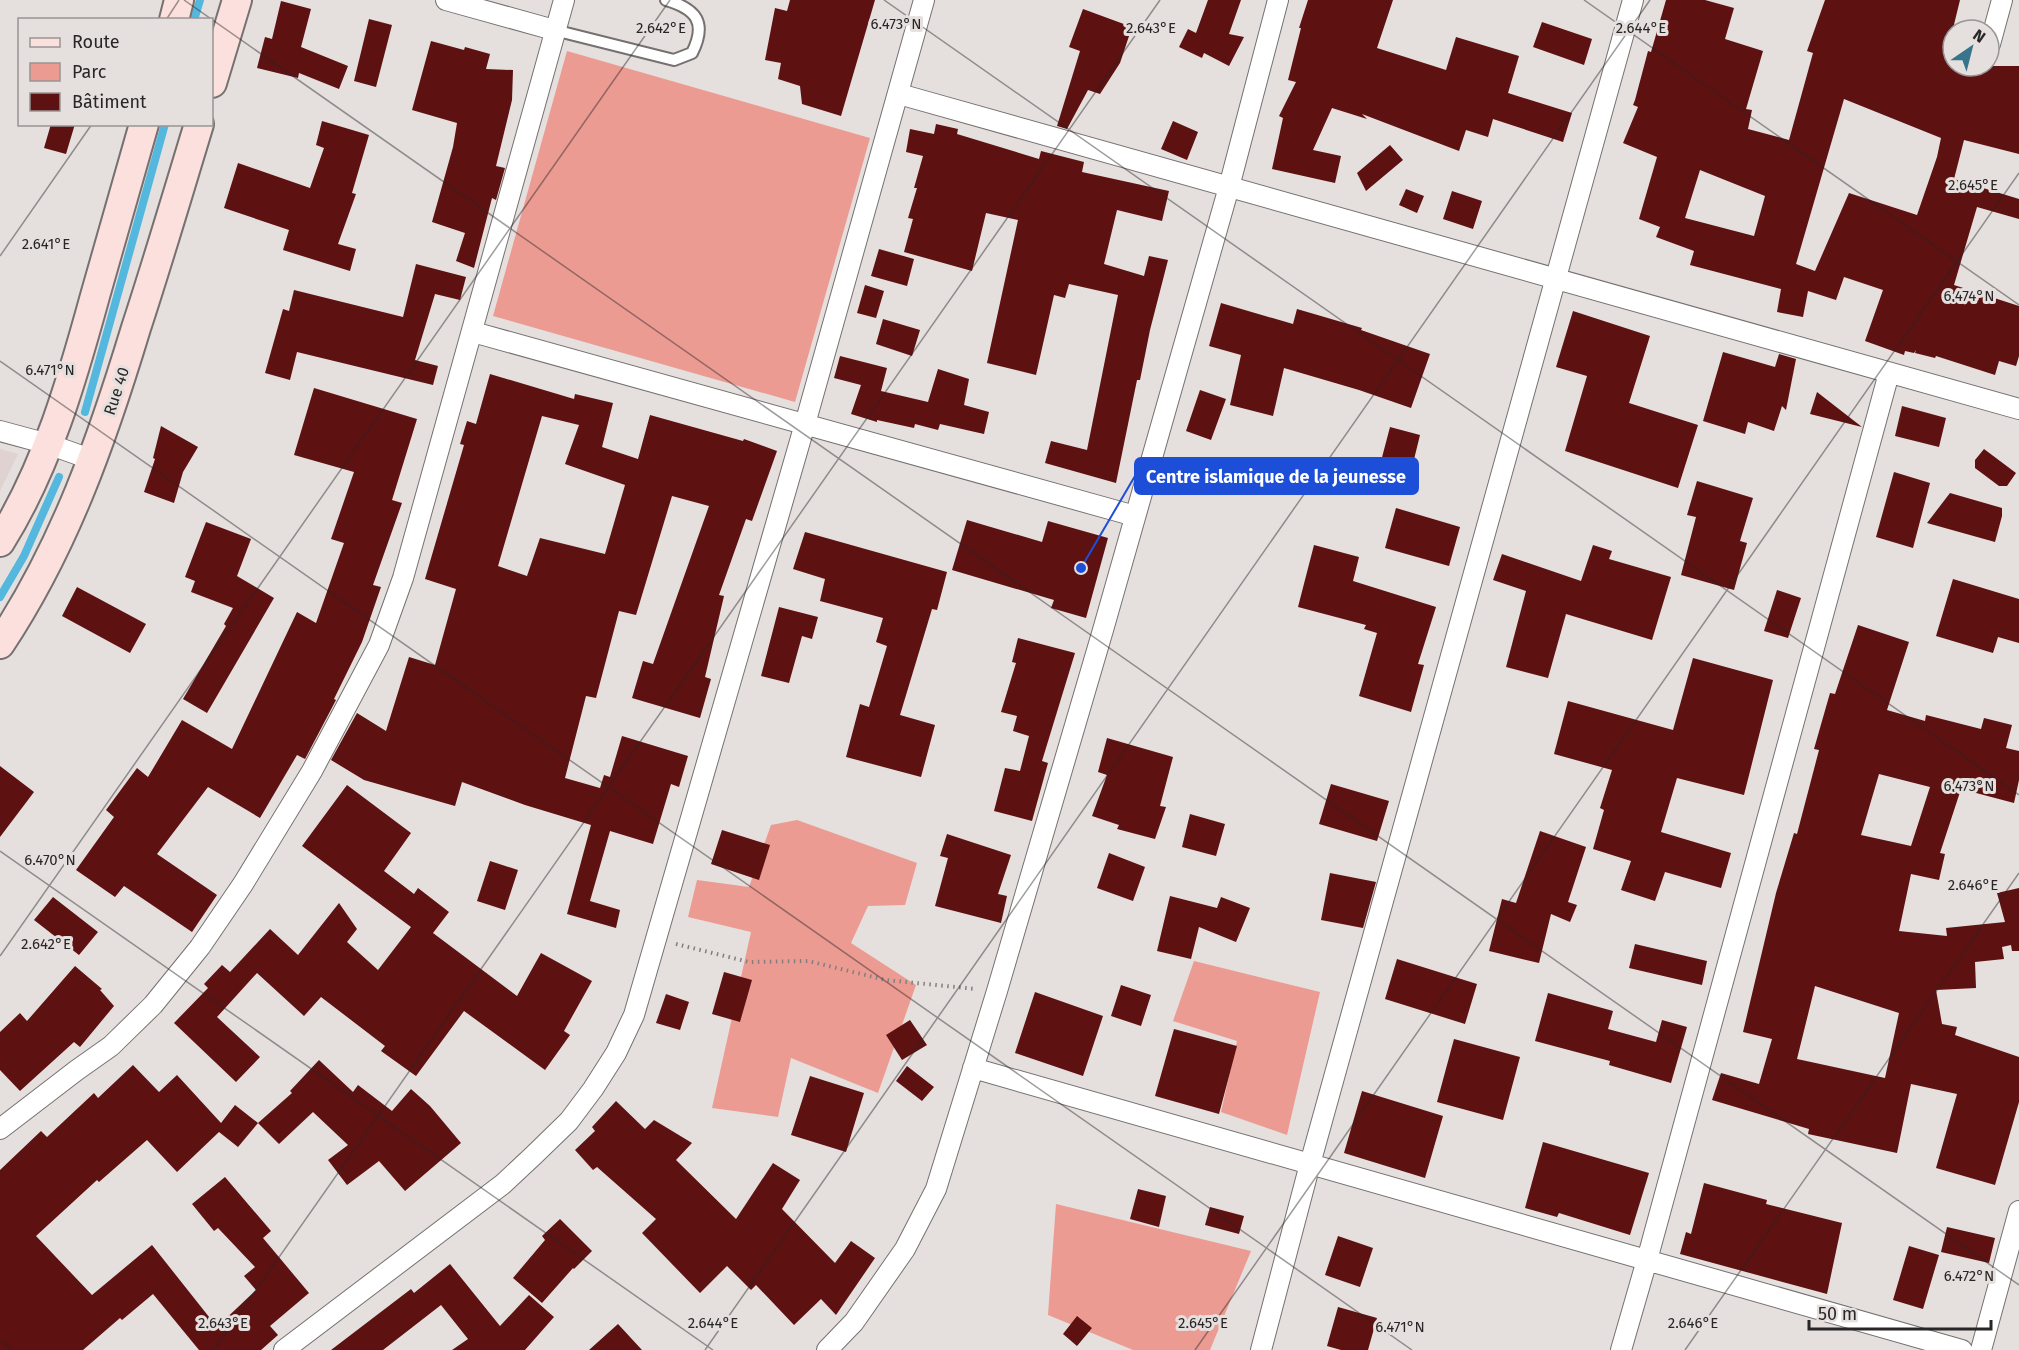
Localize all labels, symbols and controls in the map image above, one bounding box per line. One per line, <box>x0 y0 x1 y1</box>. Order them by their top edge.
text: 6.473°N <box>871 15 921 33</box>
legend <box>18 18 213 126</box>
north arrow <box>1941 18 2001 78</box>
text: 2.642°E <box>636 19 686 37</box>
text: 2.643°E <box>1126 19 1176 37</box>
text: 2.644°E <box>1616 19 1666 37</box>
text: N <box>1970 25 1989 47</box>
text: Route <box>72 31 120 53</box>
text: Parc <box>72 61 107 83</box>
text: Bâtiment <box>72 91 147 113</box>
text: 2.645°E <box>1948 176 1998 194</box>
text: 2.641°E <box>22 235 70 253</box>
text: 6.474°N <box>1944 287 1994 305</box>
text: 6.471°N <box>25 361 75 379</box>
street label: Rue 40 <box>100 365 133 418</box>
callout: Centre islamique de la jeunesse <box>1135 458 1418 494</box>
text: Centre islamique de la jeunesse <box>1146 466 1406 488</box>
text: 6.473°N <box>1944 777 1994 795</box>
text: 6.470°N <box>24 851 76 869</box>
text: 2.646°E <box>1948 876 1998 894</box>
text: 2.642°E <box>21 935 71 953</box>
text: 6.472°N <box>1944 1267 1994 1285</box>
scale bar <box>1809 1293 1990 1331</box>
text: 50 m <box>1818 1303 1857 1325</box>
text: 2.643°E <box>198 1314 248 1332</box>
text: 2.644°E <box>688 1314 738 1332</box>
text: 2.645°E <box>1178 1314 1228 1332</box>
text: 2.646°E <box>1668 1314 1718 1332</box>
text: 6.471°N <box>1375 1318 1425 1336</box>

